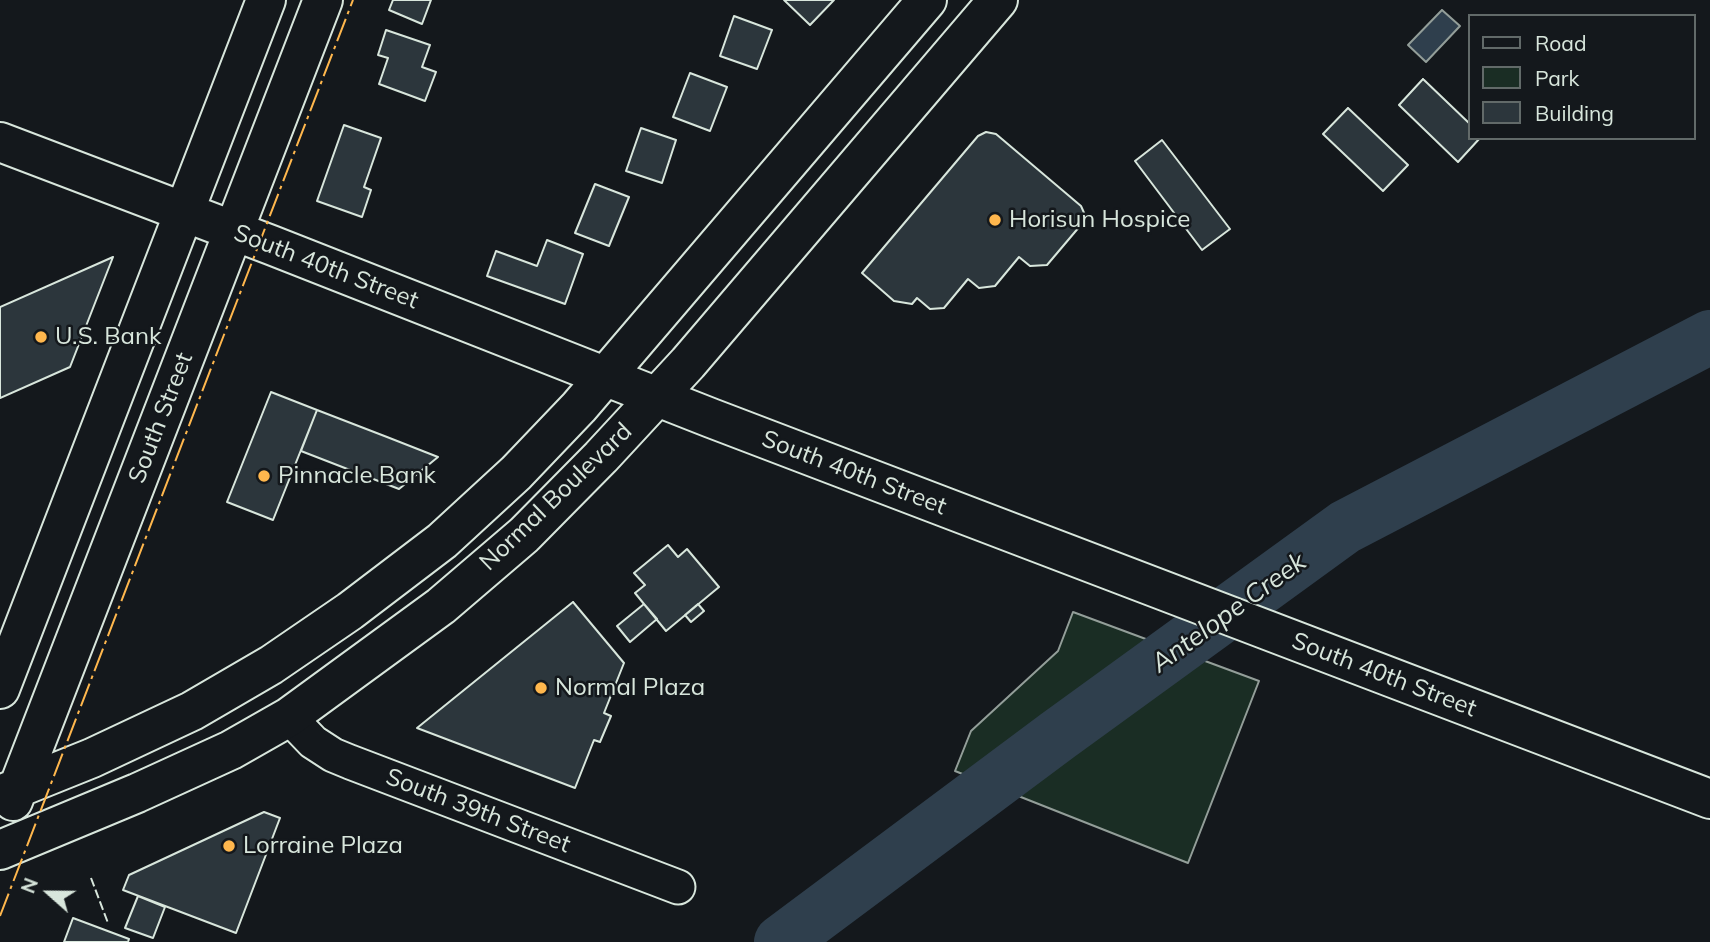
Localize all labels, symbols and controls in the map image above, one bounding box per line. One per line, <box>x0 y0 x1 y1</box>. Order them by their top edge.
legend <box>1468 14 1696 140</box>
text: Road <box>1535 30 1586 56</box>
text: Park <box>1535 65 1579 91</box>
text: Building <box>1535 100 1614 126</box>
place label: Horisun Hospice <box>1009 206 1190 234</box>
marker: Horisun Hospice <box>987 212 1003 228</box>
street label: South 40th Street <box>230 219 422 315</box>
place label: U.S. Bank <box>55 323 161 351</box>
marker: U.S. Bank <box>33 329 49 345</box>
street label: South Street <box>123 349 199 487</box>
street label: Normal Boulevard <box>474 417 638 577</box>
street label: South 40th Street <box>758 425 950 521</box>
place label: Pinnacle Bank <box>278 462 436 490</box>
marker: Pinnacle Bank <box>256 468 272 484</box>
water label: Antelope Creek <box>1145 546 1313 680</box>
street label: South 40th Street <box>1288 627 1480 723</box>
place label: Normal Plaza <box>555 674 705 702</box>
marker: Normal Plaza <box>533 680 549 696</box>
street label: South 39th Street <box>382 763 574 859</box>
place label: Lorraine Plaza <box>243 832 403 860</box>
marker: Lorraine Plaza <box>221 838 237 854</box>
north arrow <box>14 858 84 928</box>
text: N <box>16 874 43 896</box>

